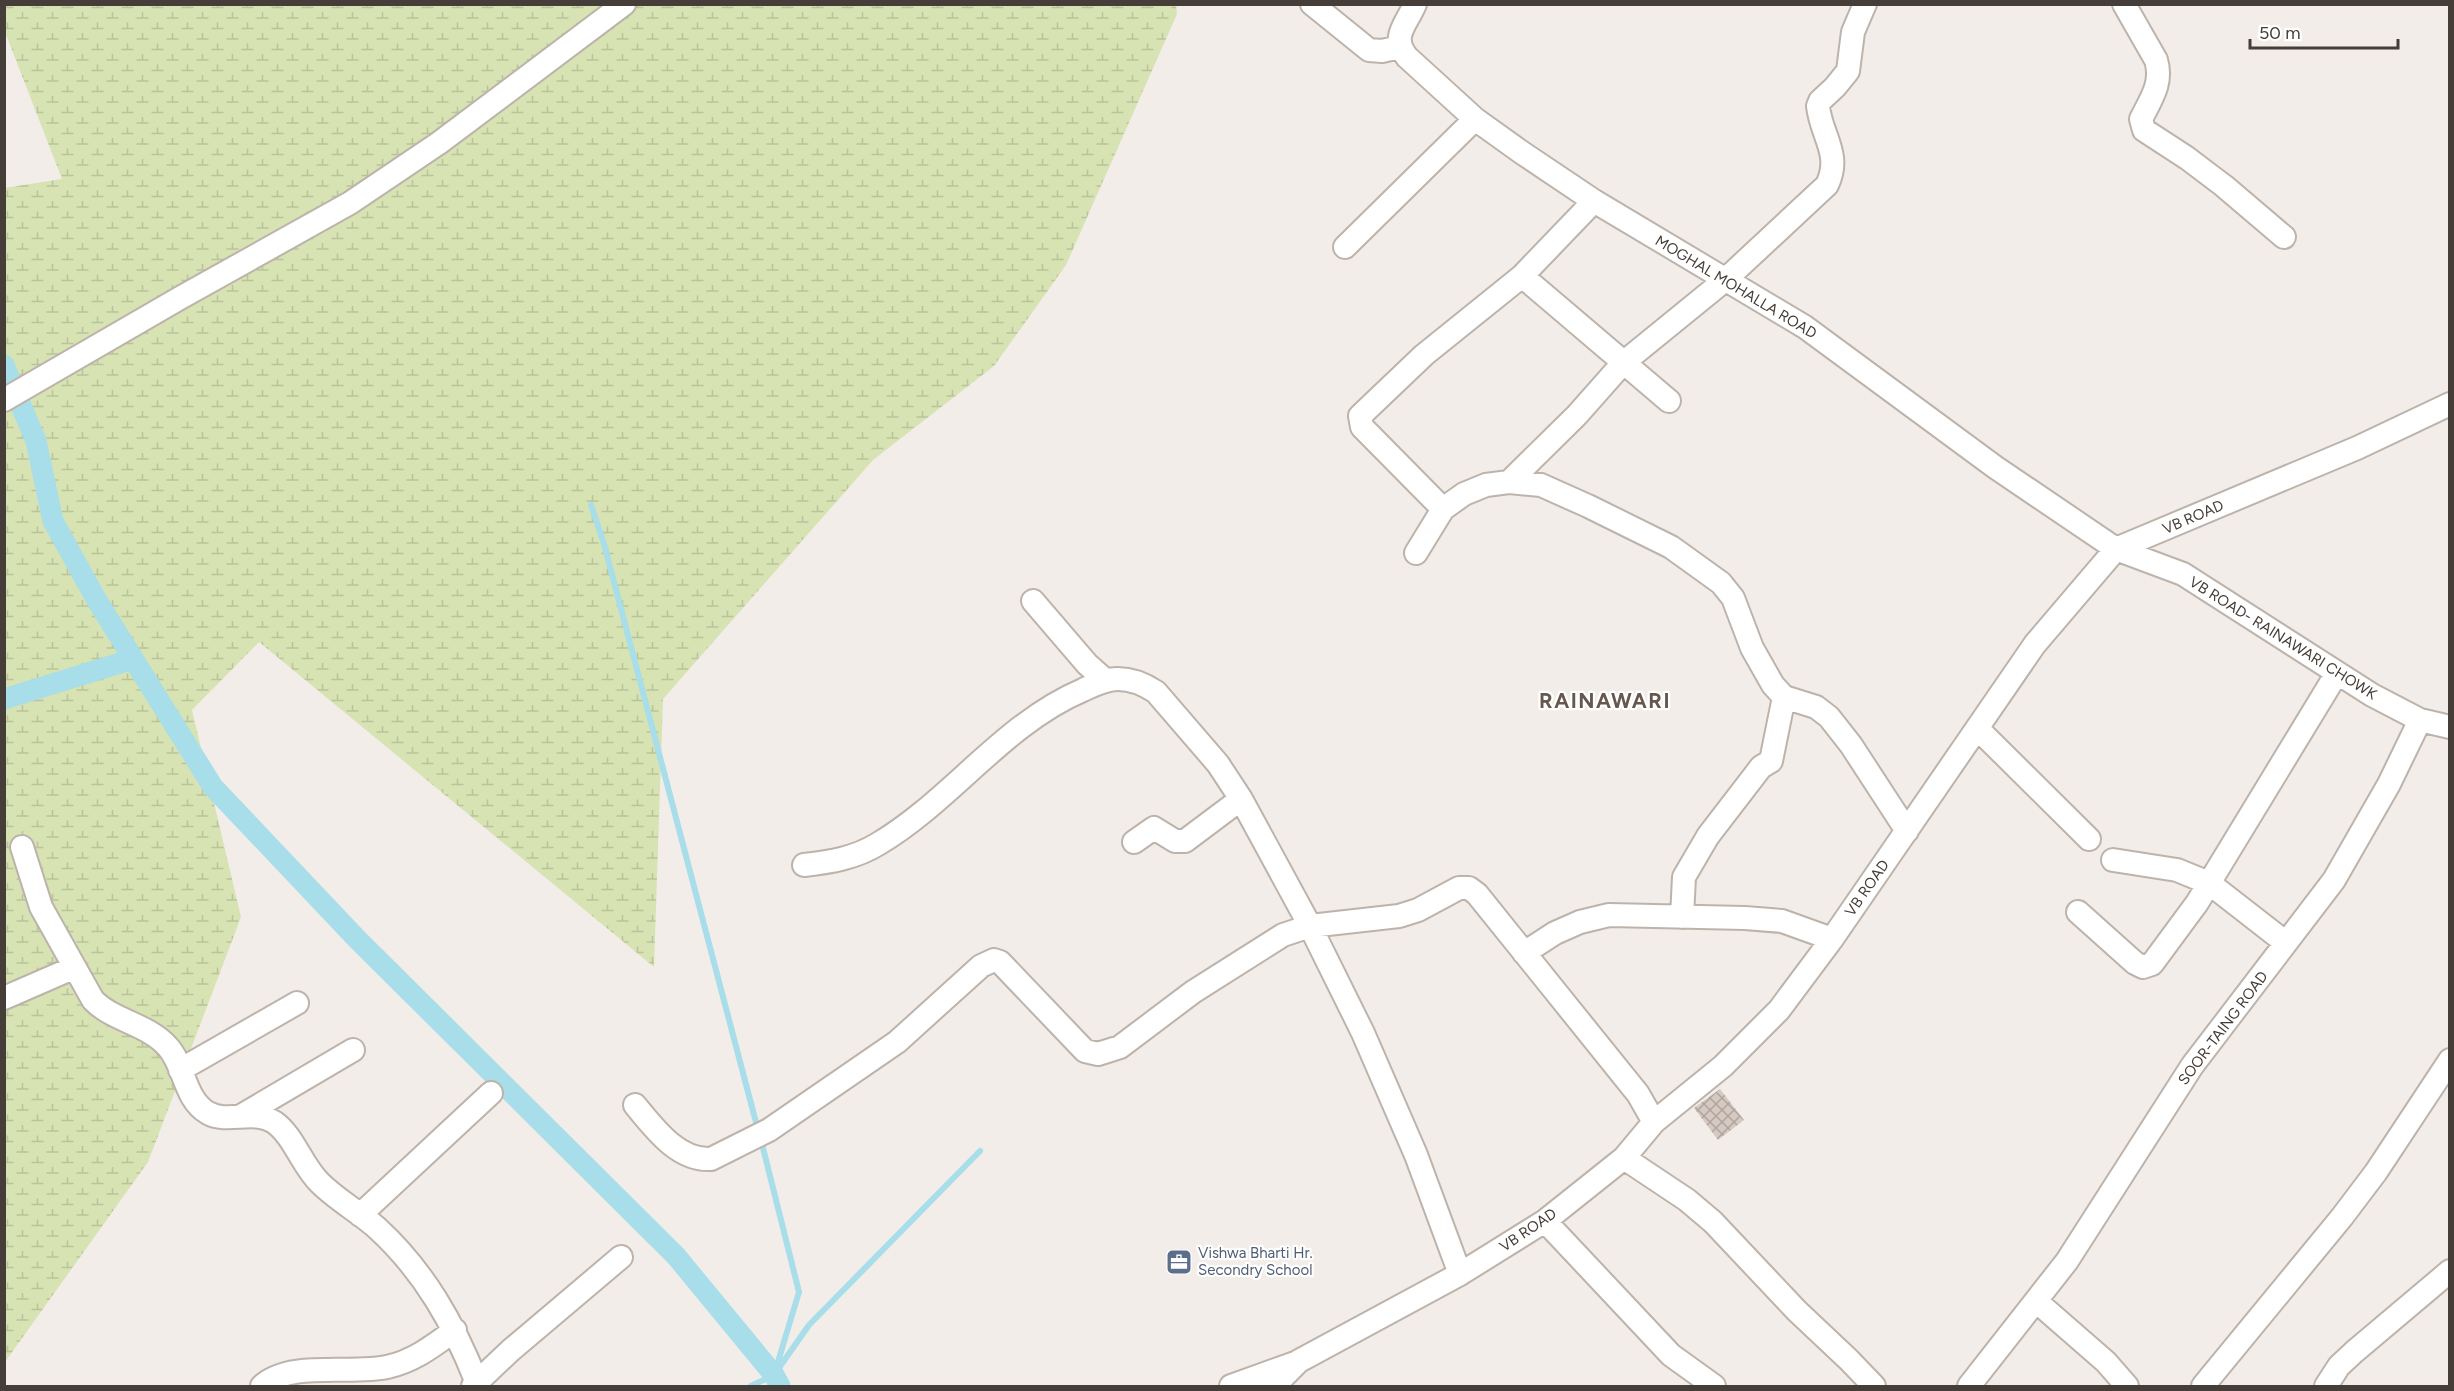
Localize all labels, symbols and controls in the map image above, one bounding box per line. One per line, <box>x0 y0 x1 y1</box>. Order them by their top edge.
scale bar <box>2250 12 2398 50</box>
text: 50 m <box>2259 22 2301 44</box>
street label: MOGHAL MOHALLA ROAD <box>1652 232 1820 342</box>
street label: VB ROAD <box>2160 496 2226 538</box>
street label: VB ROAD- RAINAWARI CHOWK <box>2186 573 2381 704</box>
district label: RAINAWARI <box>1539 688 1671 713</box>
street label: VB ROAD <box>1841 856 1893 920</box>
street label: SOOR-TAING ROAD <box>2174 968 2272 1088</box>
street label: VB ROAD <box>1496 1204 1560 1256</box>
place label: Vishwa Bharti Hr. Secondry School <box>1198 1244 1313 1279</box>
office icon: Vishwa Bharti Hr. Secondry School <box>1164 1247 1194 1277</box>

